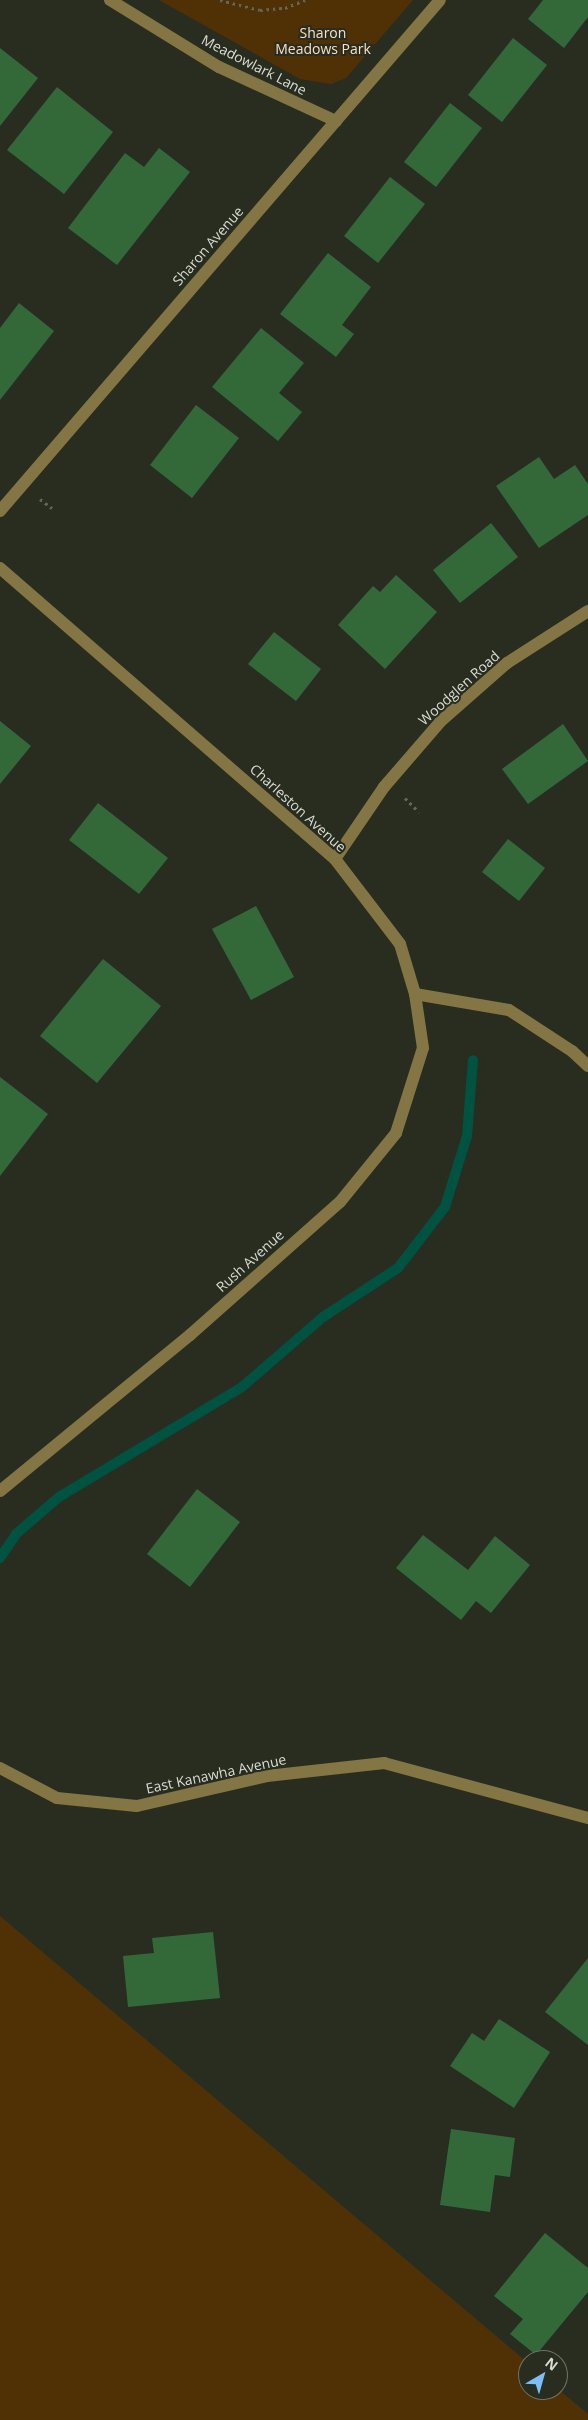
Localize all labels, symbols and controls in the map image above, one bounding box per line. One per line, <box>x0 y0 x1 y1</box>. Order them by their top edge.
park label: Sharon Meadows Park <box>275 25 371 58</box>
street label: Meadowlark Lane <box>199 31 309 99</box>
street label: Sharon Avenue <box>169 203 247 289</box>
street label: Woodglen Road <box>415 647 503 729</box>
street label: Charleston Avenue <box>247 760 349 856</box>
street label: Rush Avenue <box>213 1226 287 1296</box>
street label: East Kanawha Avenue <box>144 1751 288 1797</box>
north arrow <box>518 2350 568 2400</box>
text: N <box>542 2353 562 2375</box>

